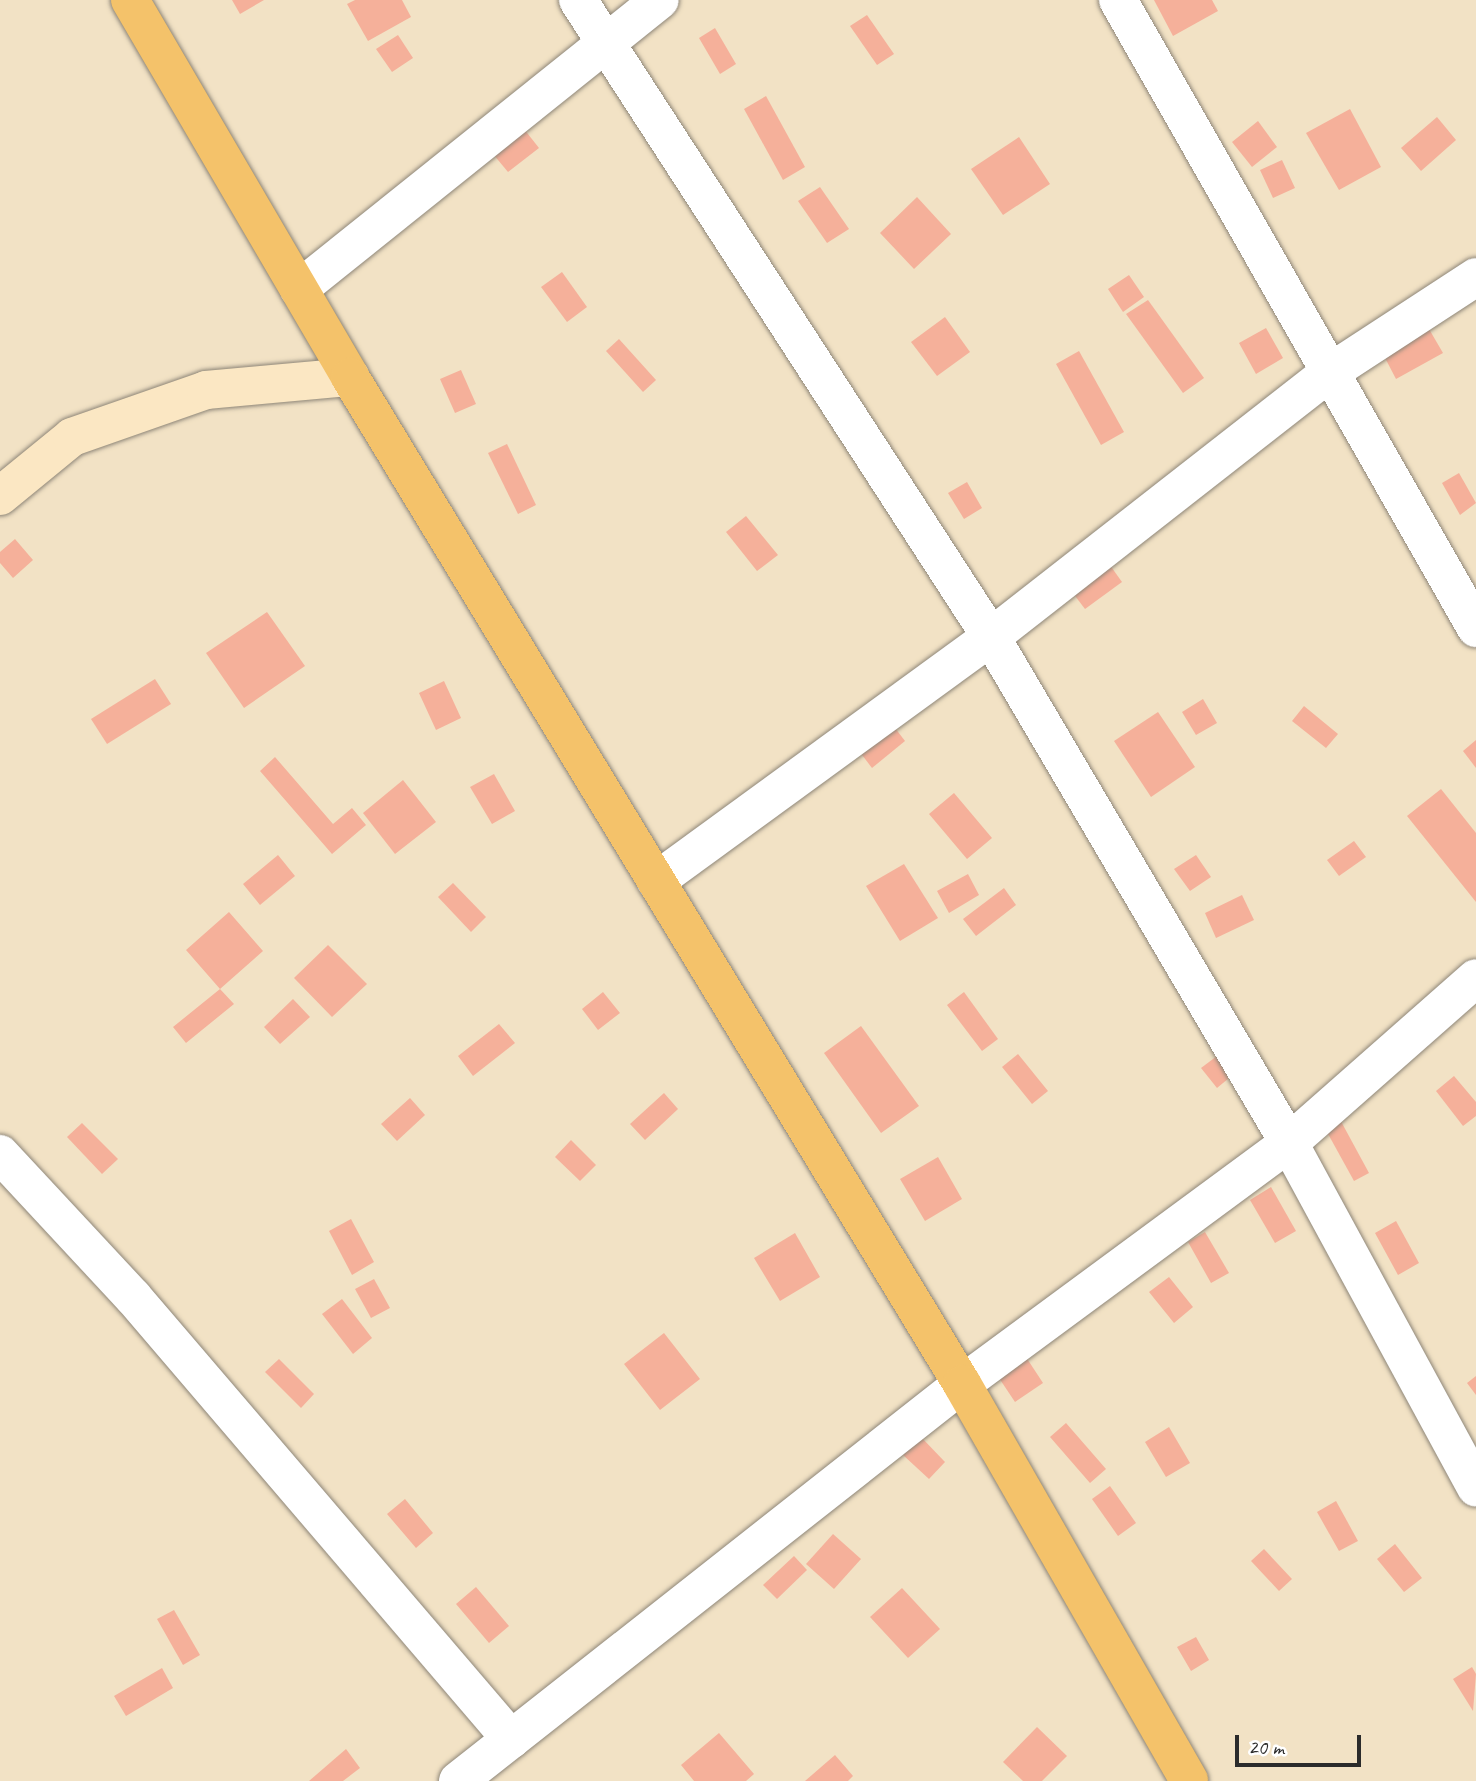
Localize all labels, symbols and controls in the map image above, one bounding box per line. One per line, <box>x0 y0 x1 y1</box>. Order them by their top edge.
scale bar <box>1238 1722 1364 1766</box>
text: 20 m <box>1248 1734 1284 1760</box>

